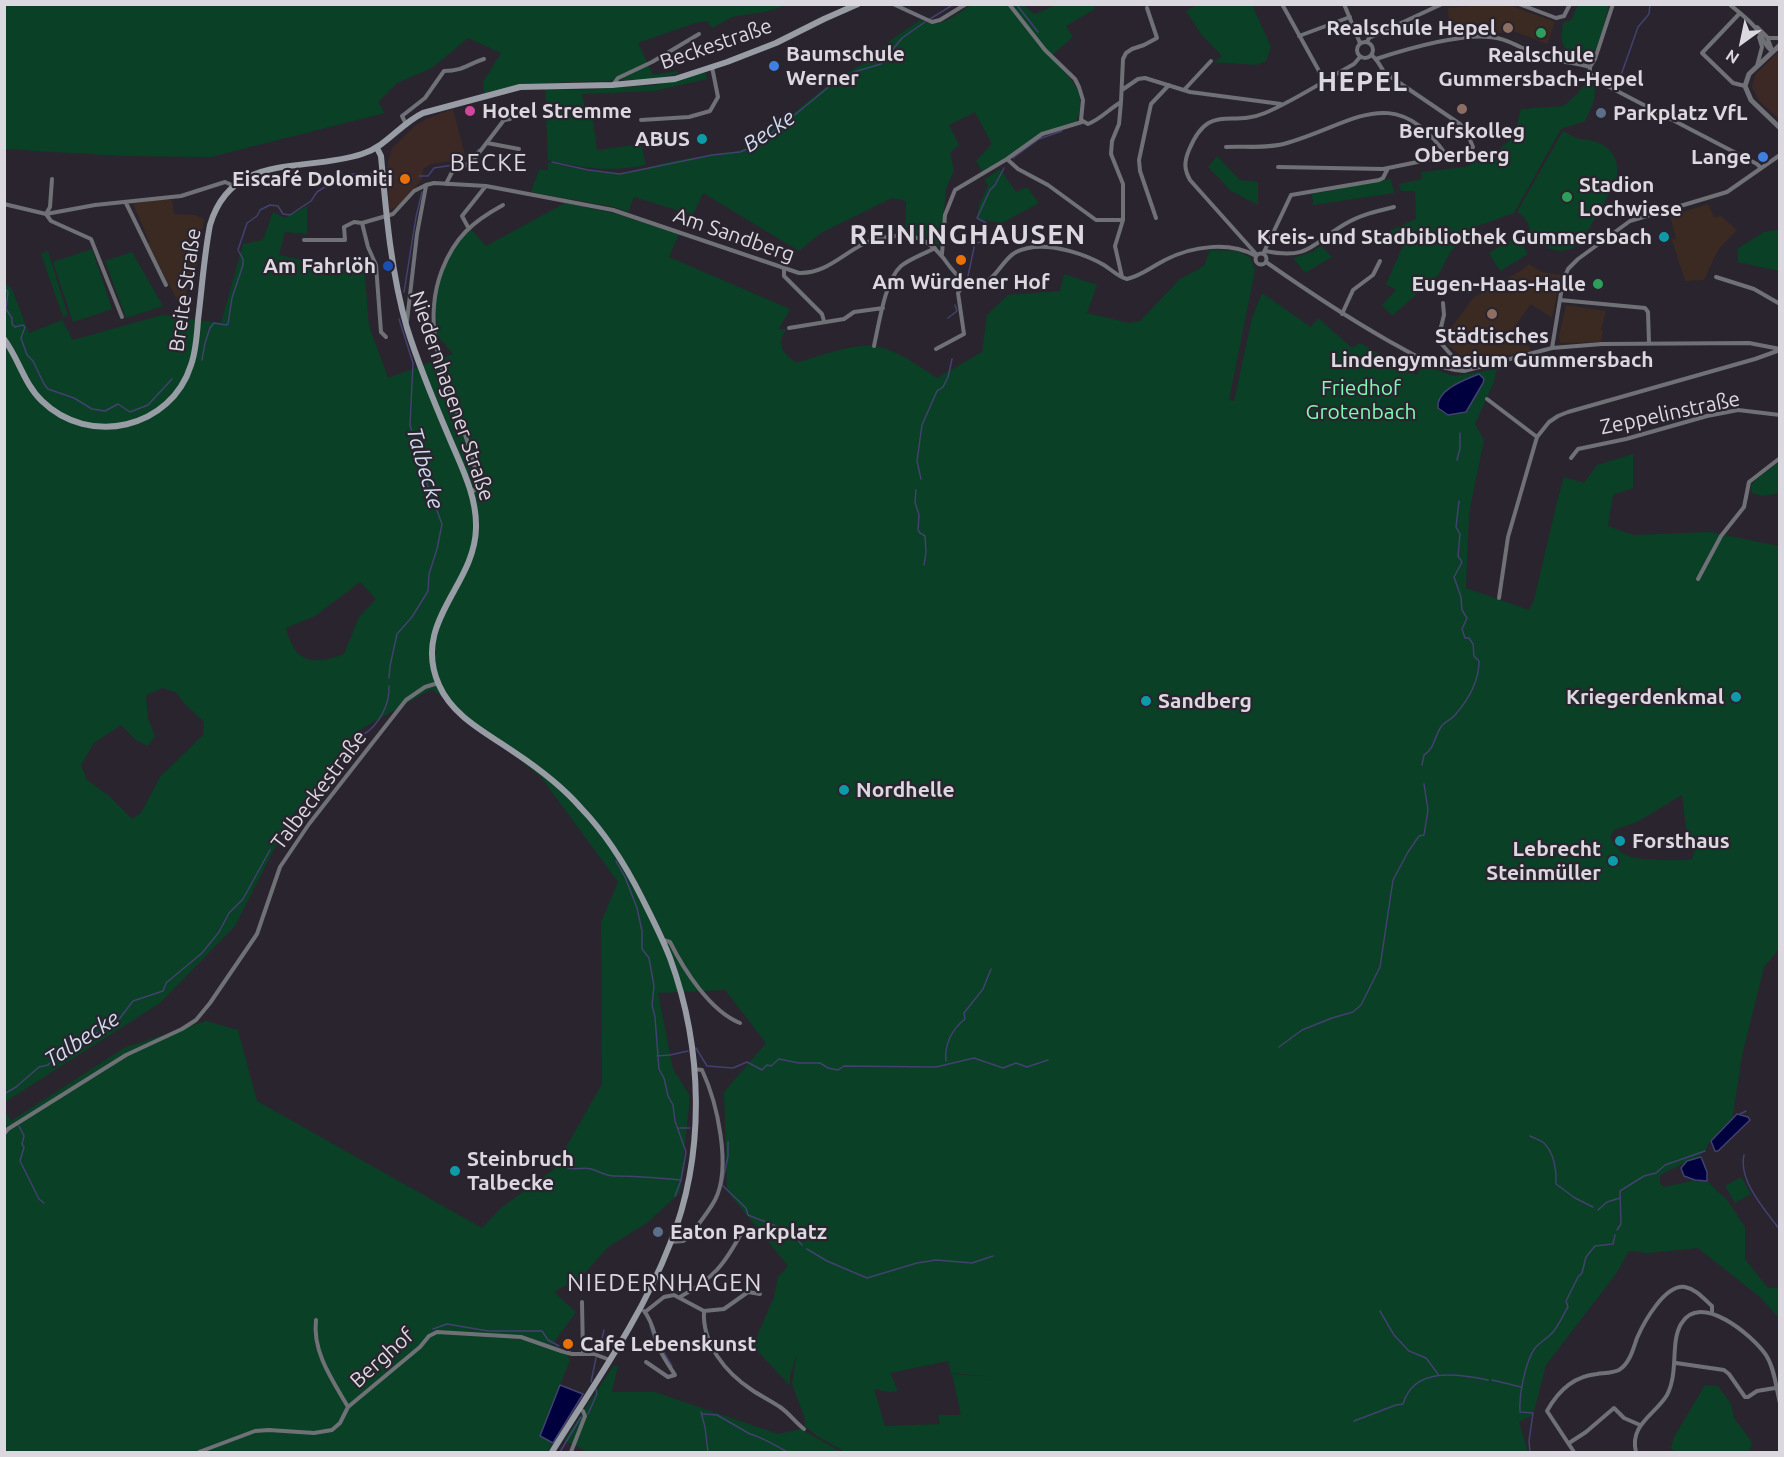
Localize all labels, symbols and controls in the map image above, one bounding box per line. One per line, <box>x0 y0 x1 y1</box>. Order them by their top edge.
north arrow <box>1712 12 1772 72</box>
street label: Beckestraße <box>657 13 775 75</box>
place label: Realschule Hepel <box>1326 15 1496 41</box>
marker: Realschule Hepel <box>1501 21 1515 35</box>
marker: Realschule Gummersbach-Hepel <box>1534 26 1548 40</box>
place label: Baumschule Werner <box>786 41 905 91</box>
place label: Realschule Gummersbach-Hepel <box>1438 42 1644 92</box>
text: N <box>1722 46 1742 68</box>
marker: Baumschule Werner <box>767 59 781 73</box>
district label: HEPEL <box>1317 66 1409 98</box>
place label: Hotel Stremme <box>482 98 632 124</box>
place label: Parkplatz VfL <box>1613 100 1748 126</box>
marker: Berufskolleg Oberberg <box>1455 102 1469 116</box>
marker: Hotel Stremme <box>463 104 477 118</box>
water label: Becke <box>738 104 800 158</box>
marker: Parkplatz VfL <box>1594 106 1608 120</box>
place label: Berufskolleg Oberberg <box>1399 118 1525 168</box>
place label: ABUS <box>635 126 690 152</box>
marker: ABUS <box>695 132 709 146</box>
place label: Lange <box>1691 144 1751 170</box>
district label: BECKE <box>450 149 528 177</box>
marker: Lange <box>1756 150 1770 164</box>
place label: Eiscafé Dolomiti <box>232 166 393 192</box>
marker: Eiscafé Dolomiti <box>398 172 412 186</box>
place label: Stadion Lochwiese <box>1579 172 1682 222</box>
marker: Stadion Lochwiese <box>1560 190 1574 204</box>
street label: Am Sandberg <box>670 202 798 268</box>
district label: REININGHAUSEN <box>849 219 1087 251</box>
place label: Kreis- und Stadbibliothek Gummersbach <box>1257 224 1652 250</box>
street label: Breite Straße <box>164 226 206 354</box>
marker: Kreis- und Stadbibliothek Gummersbach <box>1657 230 1671 244</box>
place label: Am Fahrlöh <box>263 253 376 279</box>
marker: Am Würdener Hof <box>954 253 968 267</box>
marker: Am Fahrlöh <box>381 259 395 273</box>
place label: Am Würdener Hof <box>872 269 1050 295</box>
place label: Eugen-Haas-Halle <box>1411 271 1586 297</box>
marker: Eugen-Haas-Halle <box>1591 277 1605 291</box>
street label: Niedernhagener Straße <box>404 288 500 504</box>
marker: Städtisches Lindengymnasium Gummersbach <box>1485 307 1499 321</box>
place label: Städtisches Lindengymnasium Gummersbach <box>1330 323 1654 373</box>
park label: Friedhof Grotenbach <box>1306 375 1416 425</box>
street label: Zeppelinstraße <box>1598 386 1742 440</box>
water label: Talbecke <box>401 424 449 512</box>
place label: Kriegerdenkmal <box>1566 684 1724 710</box>
place label: Sandberg <box>1158 688 1252 714</box>
marker: Kriegerdenkmal <box>1729 690 1743 704</box>
marker: Sandberg <box>1139 694 1153 708</box>
street label: Talbeckestraße <box>266 725 372 855</box>
place label: Nordhelle <box>856 777 955 803</box>
marker: Nordhelle <box>837 783 851 797</box>
place label: Forsthaus <box>1632 828 1730 854</box>
marker: Forsthaus <box>1613 834 1627 848</box>
place label: Lebrecht Steinmüller <box>1486 836 1601 886</box>
marker: Lebrecht Steinmüller <box>1606 854 1620 868</box>
water label: Talbecke <box>40 1005 124 1073</box>
place label: Steinbruch Talbecke <box>467 1146 574 1196</box>
marker: Steinbruch Talbecke <box>448 1164 462 1178</box>
place label: Eaton Parkplatz <box>670 1219 827 1245</box>
marker: Eaton Parkplatz <box>651 1225 665 1239</box>
district label: NIEDERNHAGEN <box>567 1269 763 1297</box>
street label: Berghof <box>345 1323 419 1393</box>
place label: Cafe Lebenskunst <box>580 1331 756 1357</box>
marker: Cafe Lebenskunst <box>561 1337 575 1351</box>

